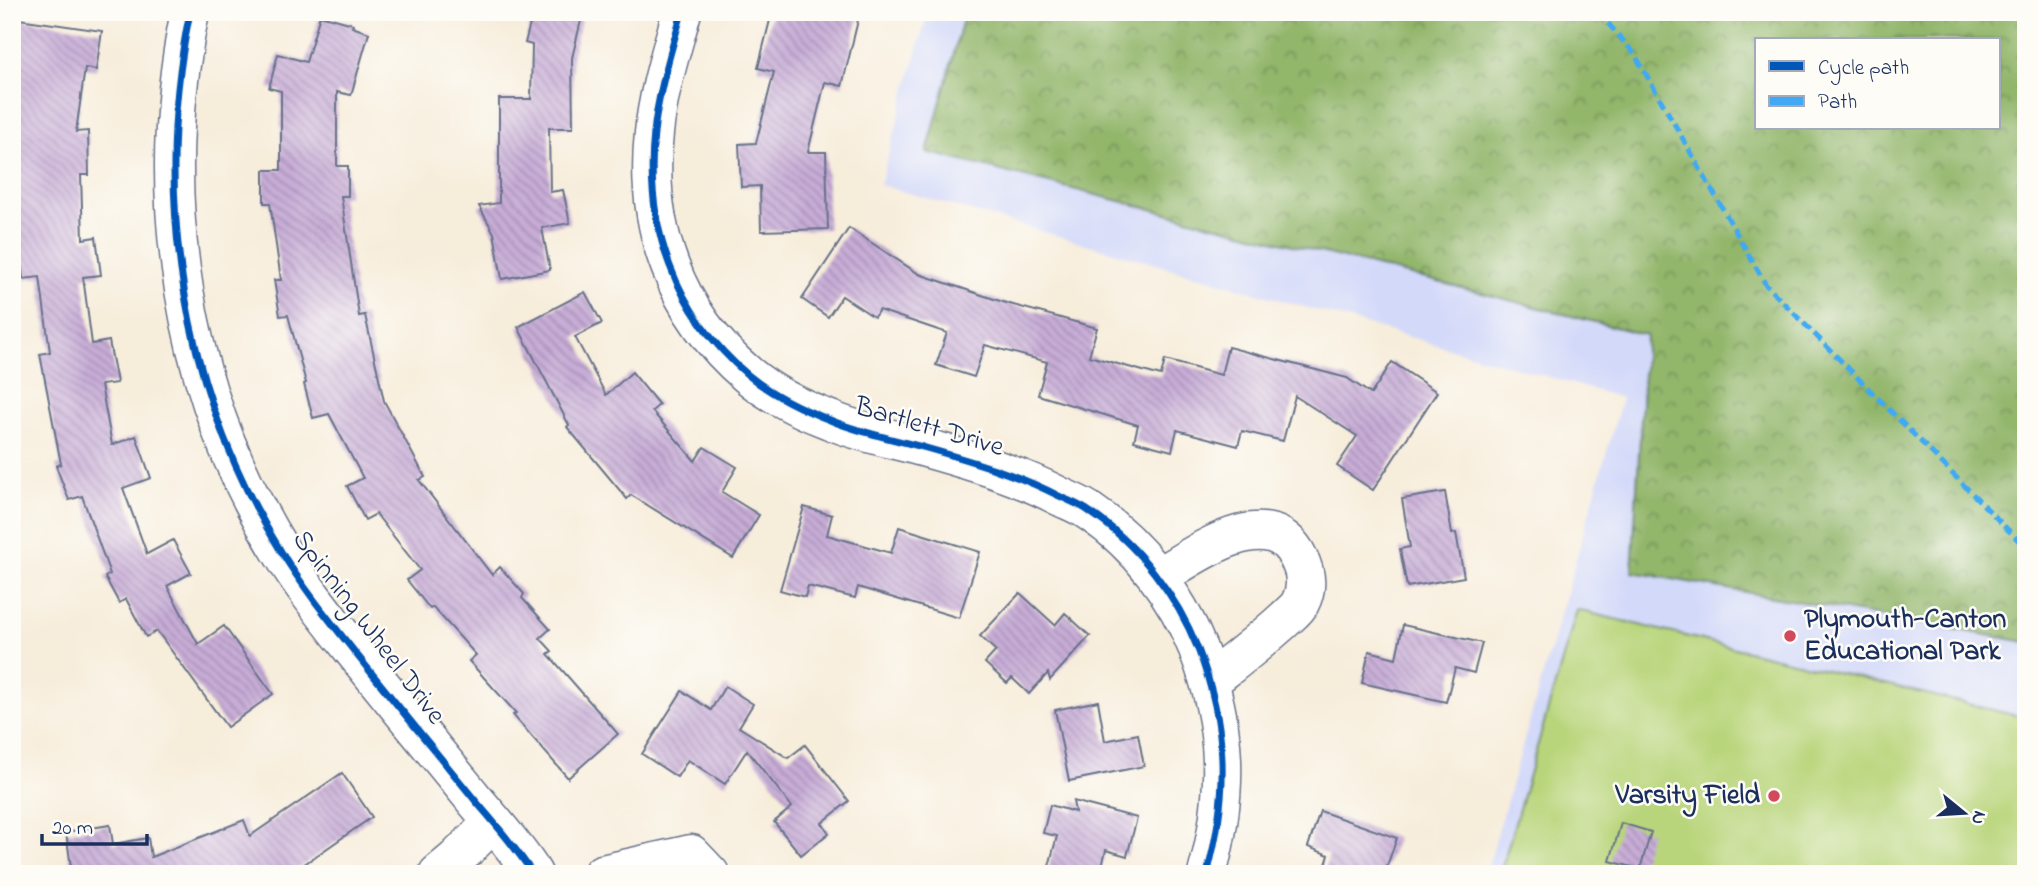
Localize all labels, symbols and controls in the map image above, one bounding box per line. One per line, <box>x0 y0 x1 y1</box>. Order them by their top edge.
legend <box>1755 38 2000 130</box>
text: Cycle path <box>1818 54 1909 86</box>
text: Path <box>1818 88 1857 118</box>
street label: Bartlett Drive <box>849 387 1009 469</box>
street label: Spinning Wheel Drive <box>281 522 455 734</box>
place label: Plymouth-Canton Educational Park <box>1804 600 2006 673</box>
marker: Plymouth-Canton Educational Park <box>1782 628 1798 644</box>
place label: Varsity Field <box>1615 776 1760 817</box>
north arrow <box>1930 778 2000 848</box>
marker: Varsity Field <box>1766 788 1782 804</box>
scale bar <box>42 802 147 846</box>
text: N <box>1963 807 1993 828</box>
text: 20 m <box>52 814 93 844</box>

